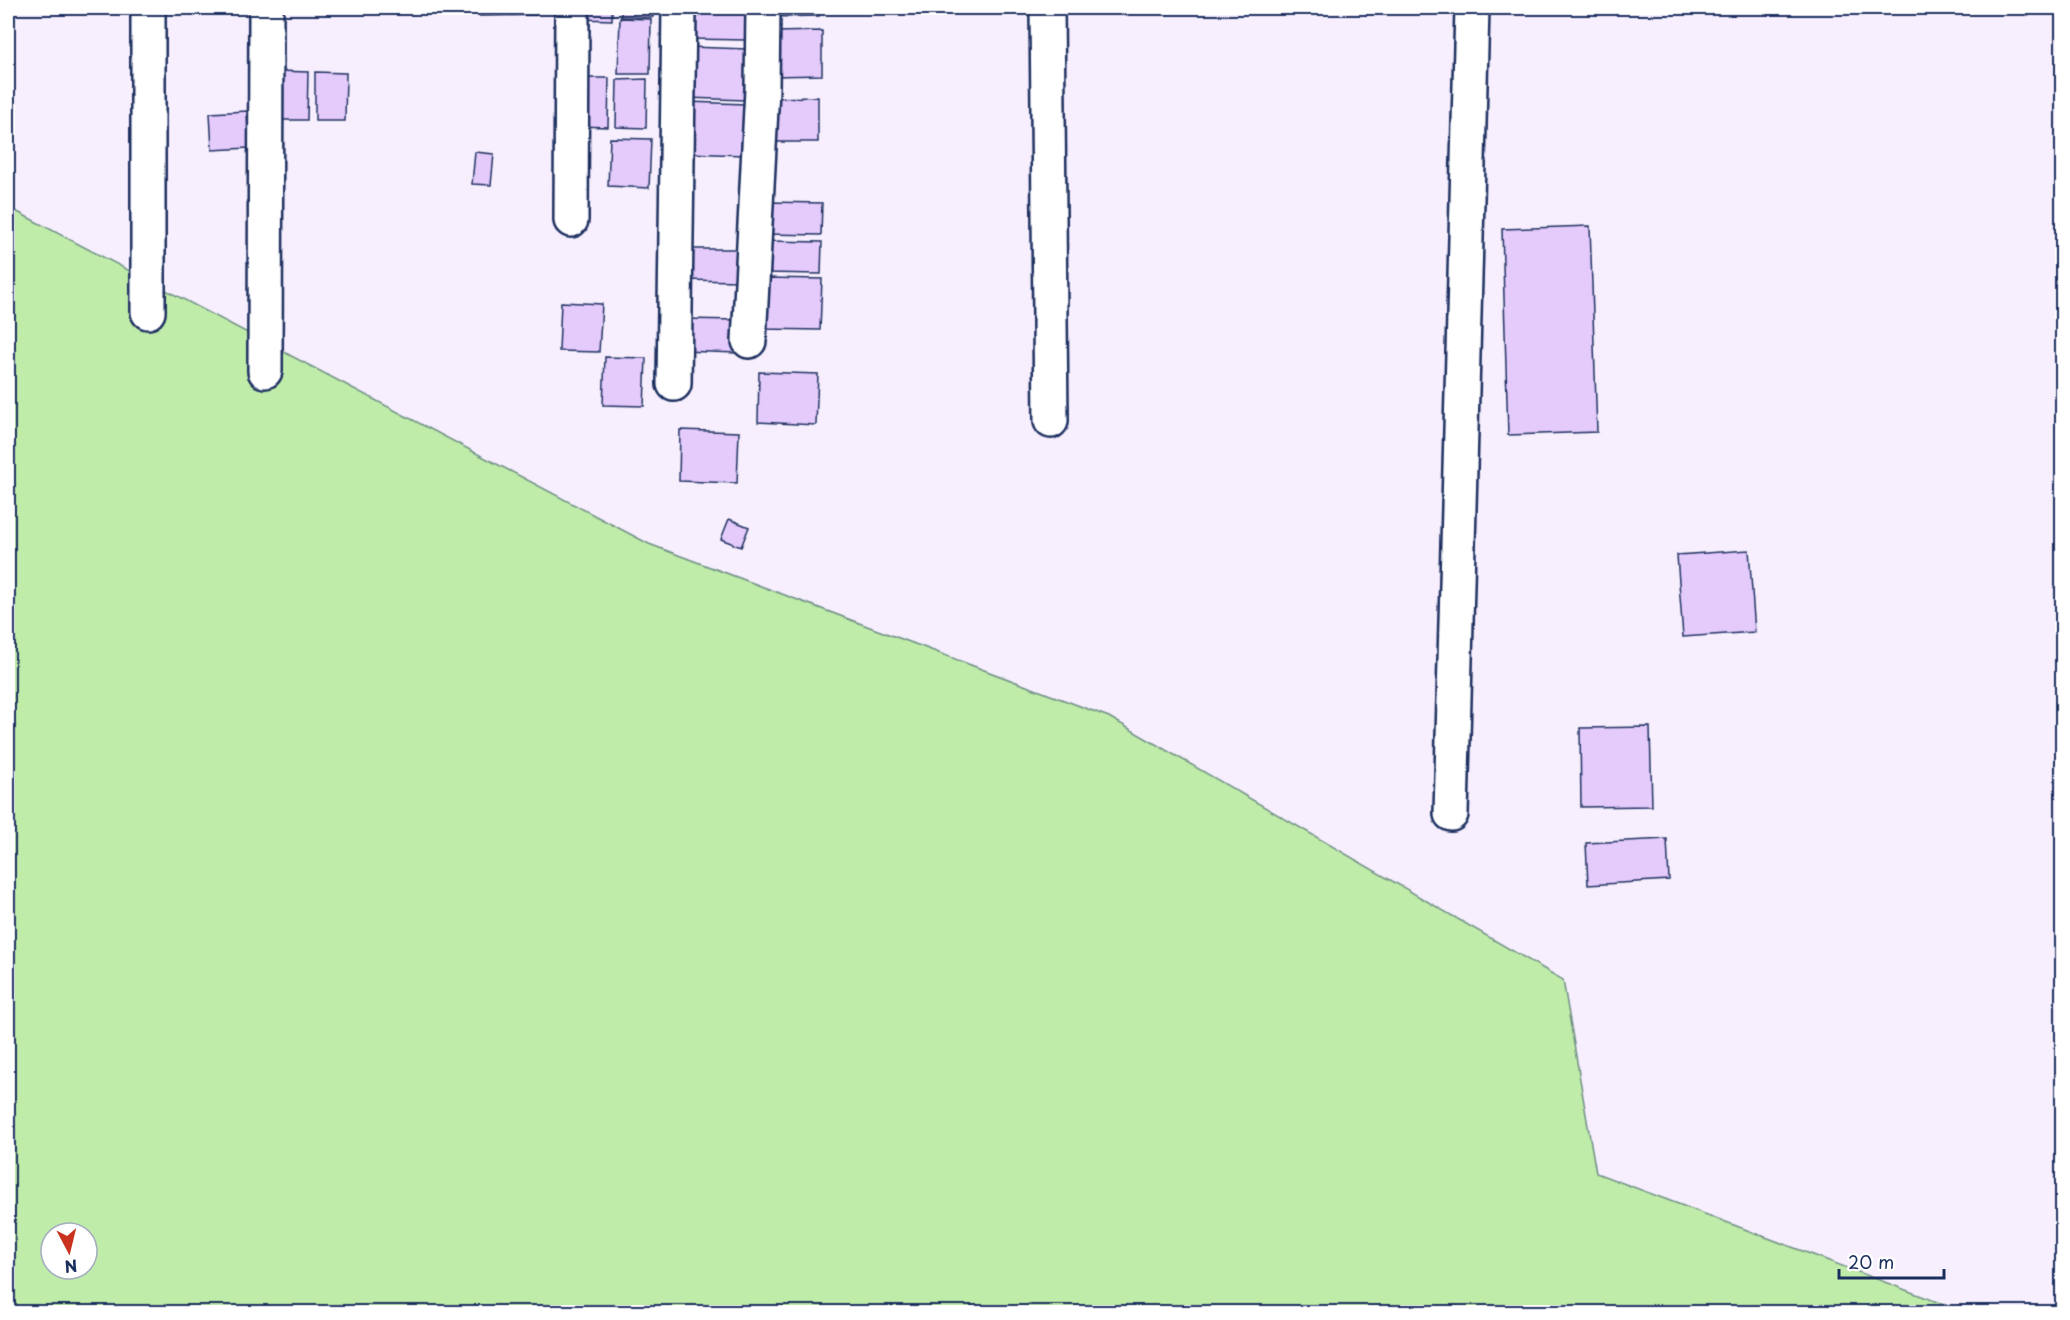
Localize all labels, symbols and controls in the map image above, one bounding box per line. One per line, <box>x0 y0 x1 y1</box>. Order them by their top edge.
north arrow <box>39 1221 99 1281</box>
scale bar <box>1839 1242 1944 1280</box>
text: 20 m <box>1848 1248 1894 1275</box>
text: N <box>63 1254 79 1280</box>

